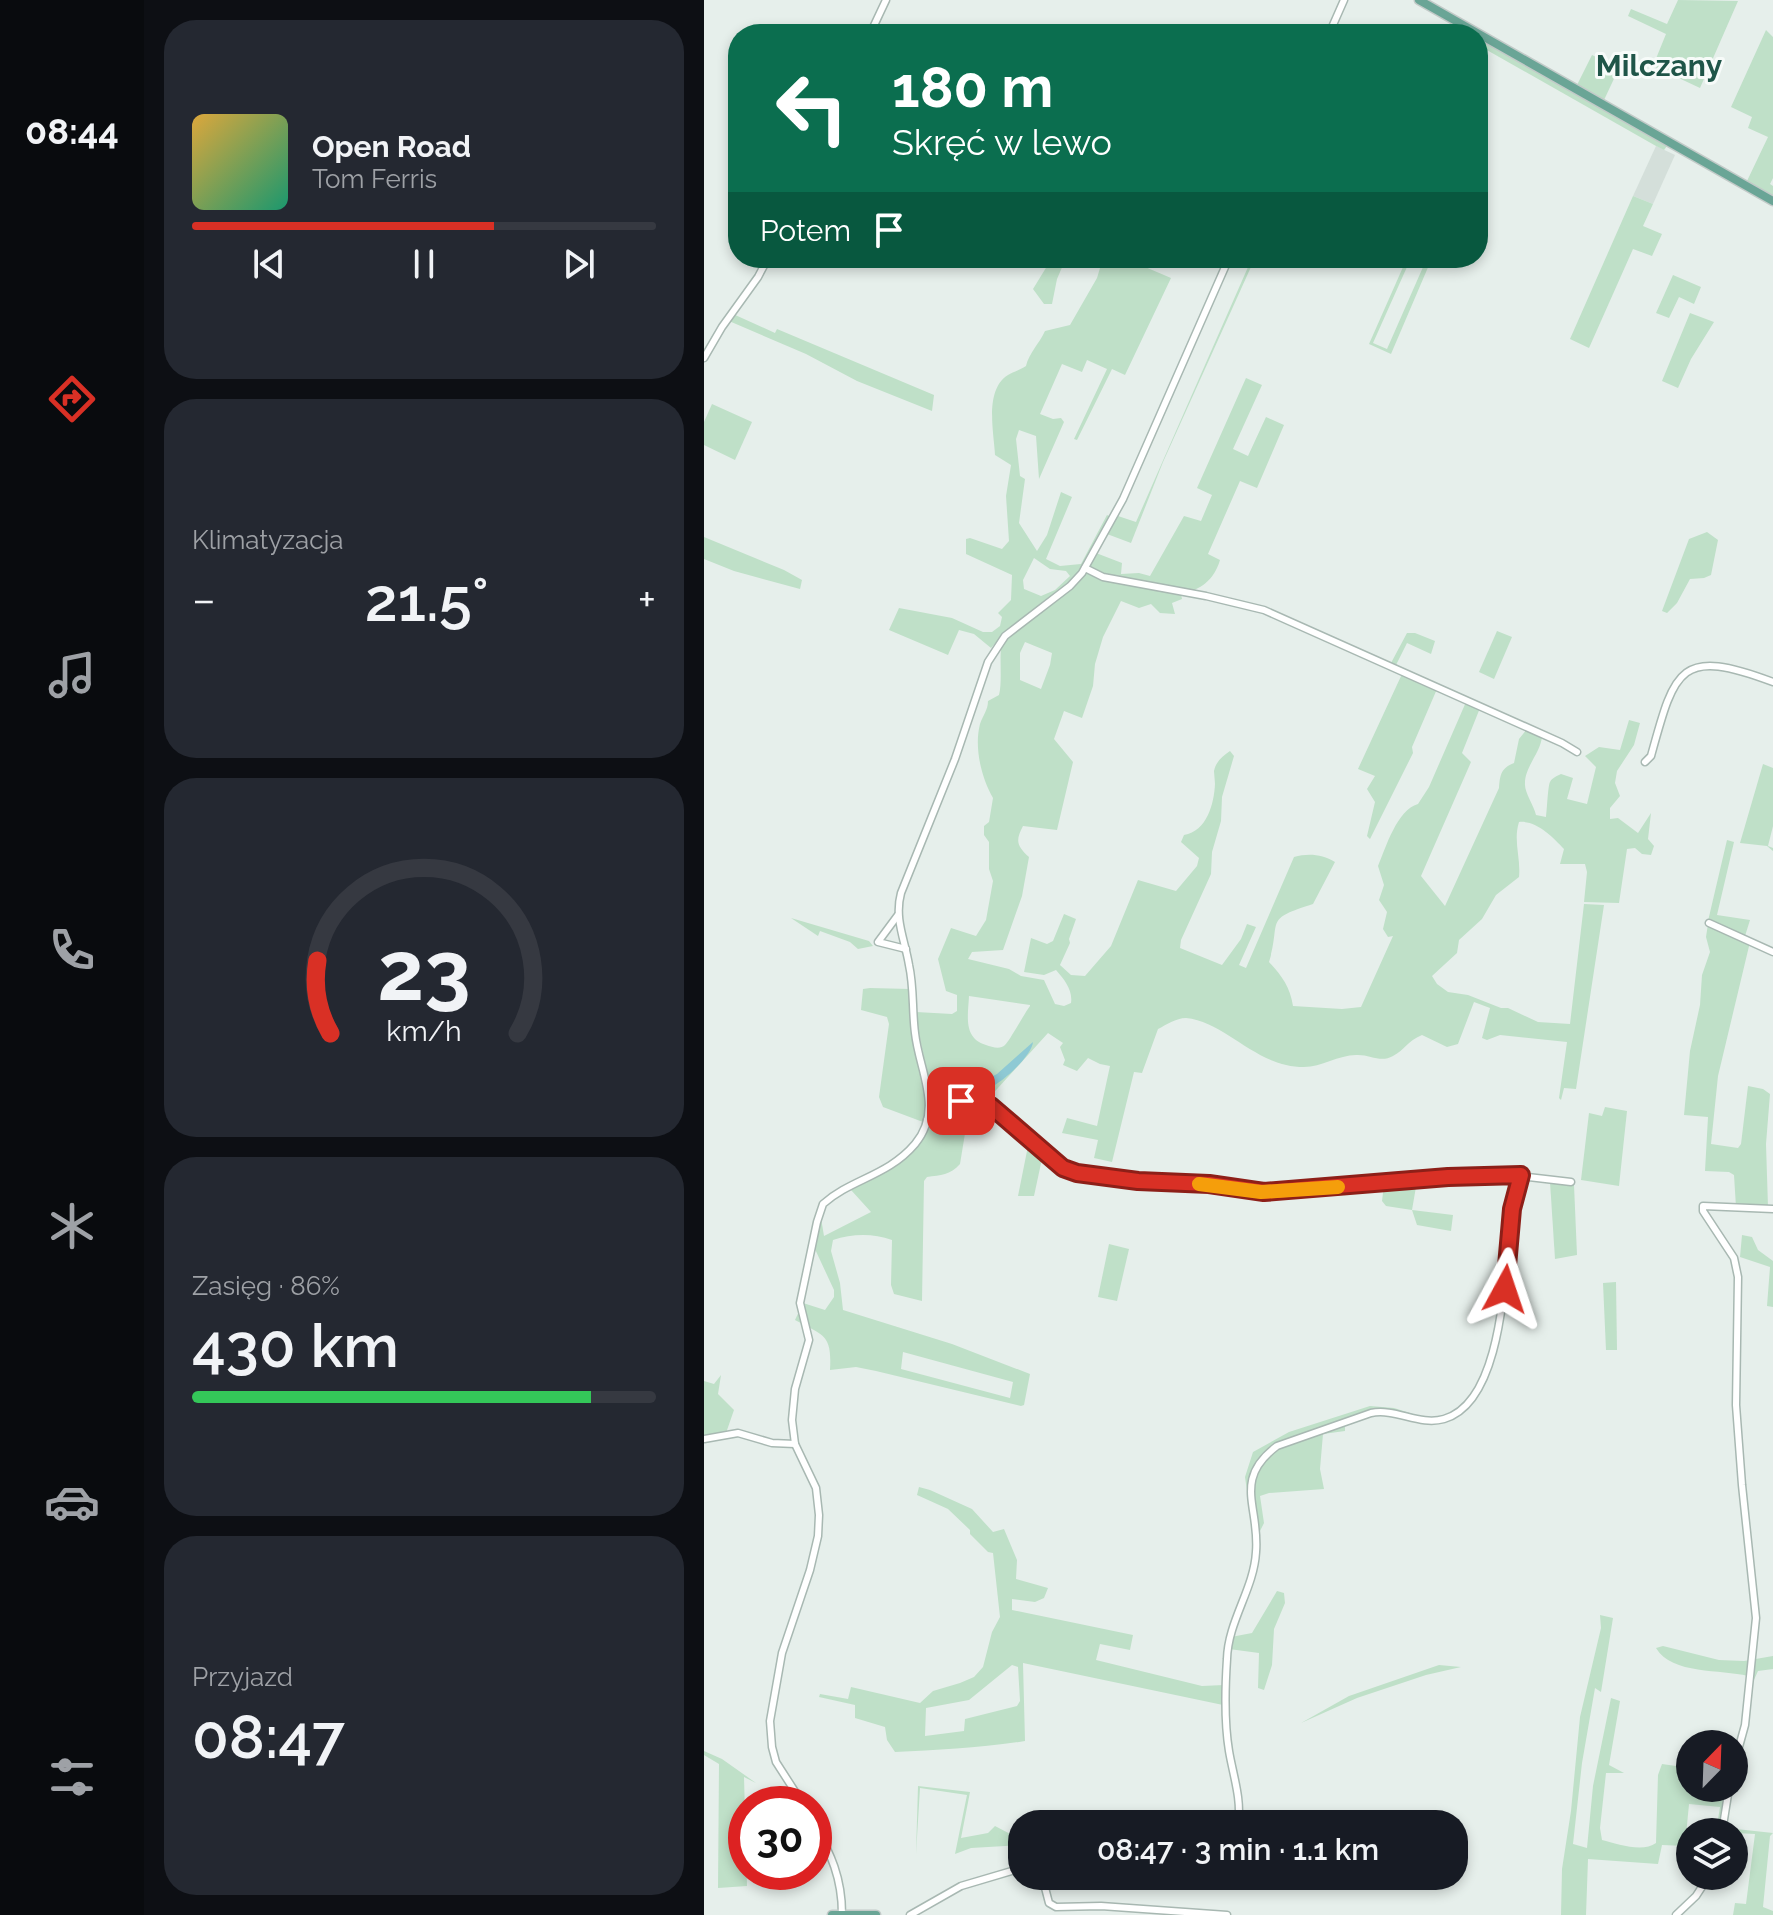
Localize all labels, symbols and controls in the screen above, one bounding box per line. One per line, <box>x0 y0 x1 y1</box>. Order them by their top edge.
district label: Milczany <box>1596 48 1723 83</box>
text: 180 m <box>892 54 1053 120</box>
icon: left <box>760 56 864 160</box>
text: 08:44 <box>25 110 119 152</box>
text: Skręć w lewo <box>892 121 1112 163</box>
text: Open Road <box>312 129 471 164</box>
text: Tom Ferris <box>312 164 437 194</box>
icon: arrive <box>867 208 911 252</box>
text: Potem <box>760 213 851 248</box>
icon: previous <box>247 242 291 286</box>
icon: pause <box>402 242 446 286</box>
icon: next <box>557 242 601 286</box>
icon: directions <box>44 371 100 427</box>
text: Klimatyzacja <box>192 525 343 555</box>
text: 21.5° <box>365 565 489 635</box>
text: − <box>192 574 216 625</box>
text: + <box>638 574 656 625</box>
icon: music <box>44 647 100 703</box>
text: 23 <box>377 921 471 1018</box>
icon: phone <box>44 922 100 978</box>
text: km/h <box>386 1014 462 1048</box>
pin <box>927 1067 995 1135</box>
icon: arrive <box>939 1079 983 1123</box>
icon: climate <box>44 1198 100 1254</box>
position arrow <box>1463 1247 1547 1331</box>
text: Zasięg · 86% <box>192 1271 340 1301</box>
text: 430 km <box>192 1311 399 1381</box>
icon: car <box>44 1474 100 1530</box>
text: Przyjazd <box>192 1662 293 1692</box>
text: 08:47 <box>192 1702 345 1772</box>
north arrow <box>1676 1730 1748 1802</box>
map controls <box>1676 1730 1748 1890</box>
icon: filters <box>44 1749 100 1805</box>
speed limit sign: 30 <box>728 1786 832 1890</box>
button: layers <box>1676 1818 1748 1890</box>
text: 08:47 · 3 min · 1.1 km <box>1097 1832 1379 1867</box>

